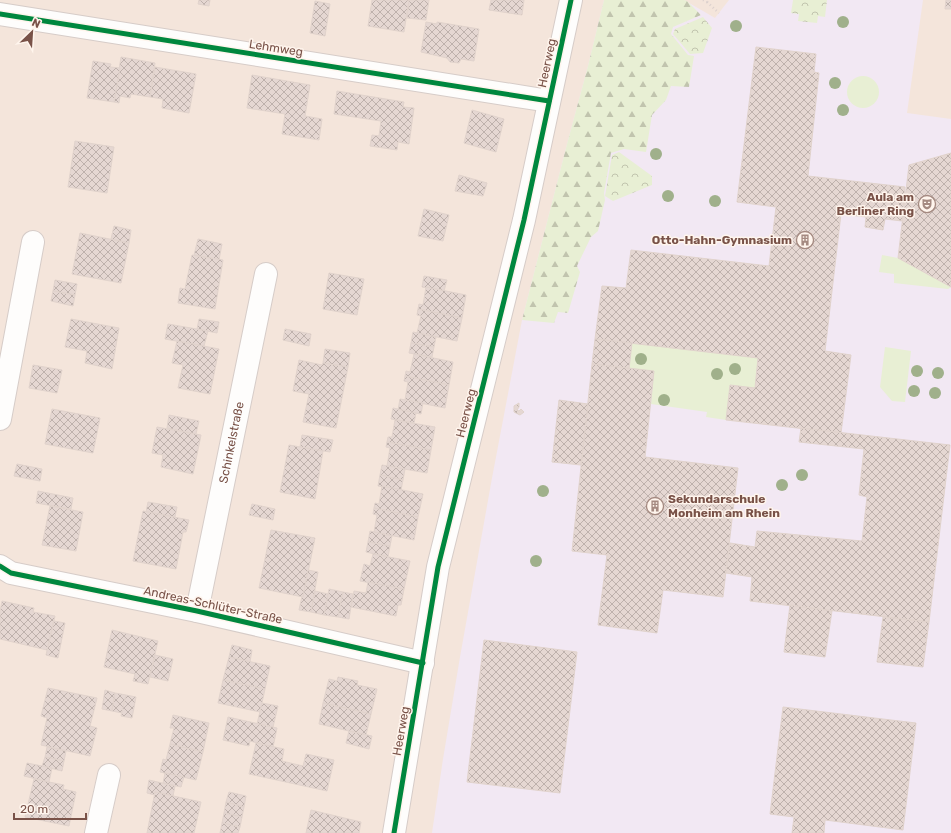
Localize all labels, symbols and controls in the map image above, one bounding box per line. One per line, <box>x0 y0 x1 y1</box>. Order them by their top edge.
north arrow <box>12 12 52 52</box>
text: N <box>30 16 42 31</box>
street label: Lehmweg <box>248 37 304 59</box>
street label: Heerweg <box>535 37 559 89</box>
place label: Aula am Berliner Ring <box>836 190 914 218</box>
theatre icon: Aula am Berliner Ring <box>917 194 937 214</box>
building icon: Otto-Hahn-Gymnasium <box>795 230 815 250</box>
place label: Otto-Hahn-Gymnasium <box>652 233 792 247</box>
street label: Heerweg <box>453 387 479 439</box>
street label: Schinkelstraße <box>216 400 247 485</box>
place label: Sekundarschule Monheim am Rhein <box>668 492 780 520</box>
building icon: Sekundarschule Monheim am Rhein <box>645 496 665 516</box>
street label: Andreas-Schlüter-Straße <box>142 583 284 627</box>
street label: Heerweg <box>390 705 412 757</box>
scale bar <box>14 795 86 821</box>
text: 20 m <box>20 802 48 816</box>

